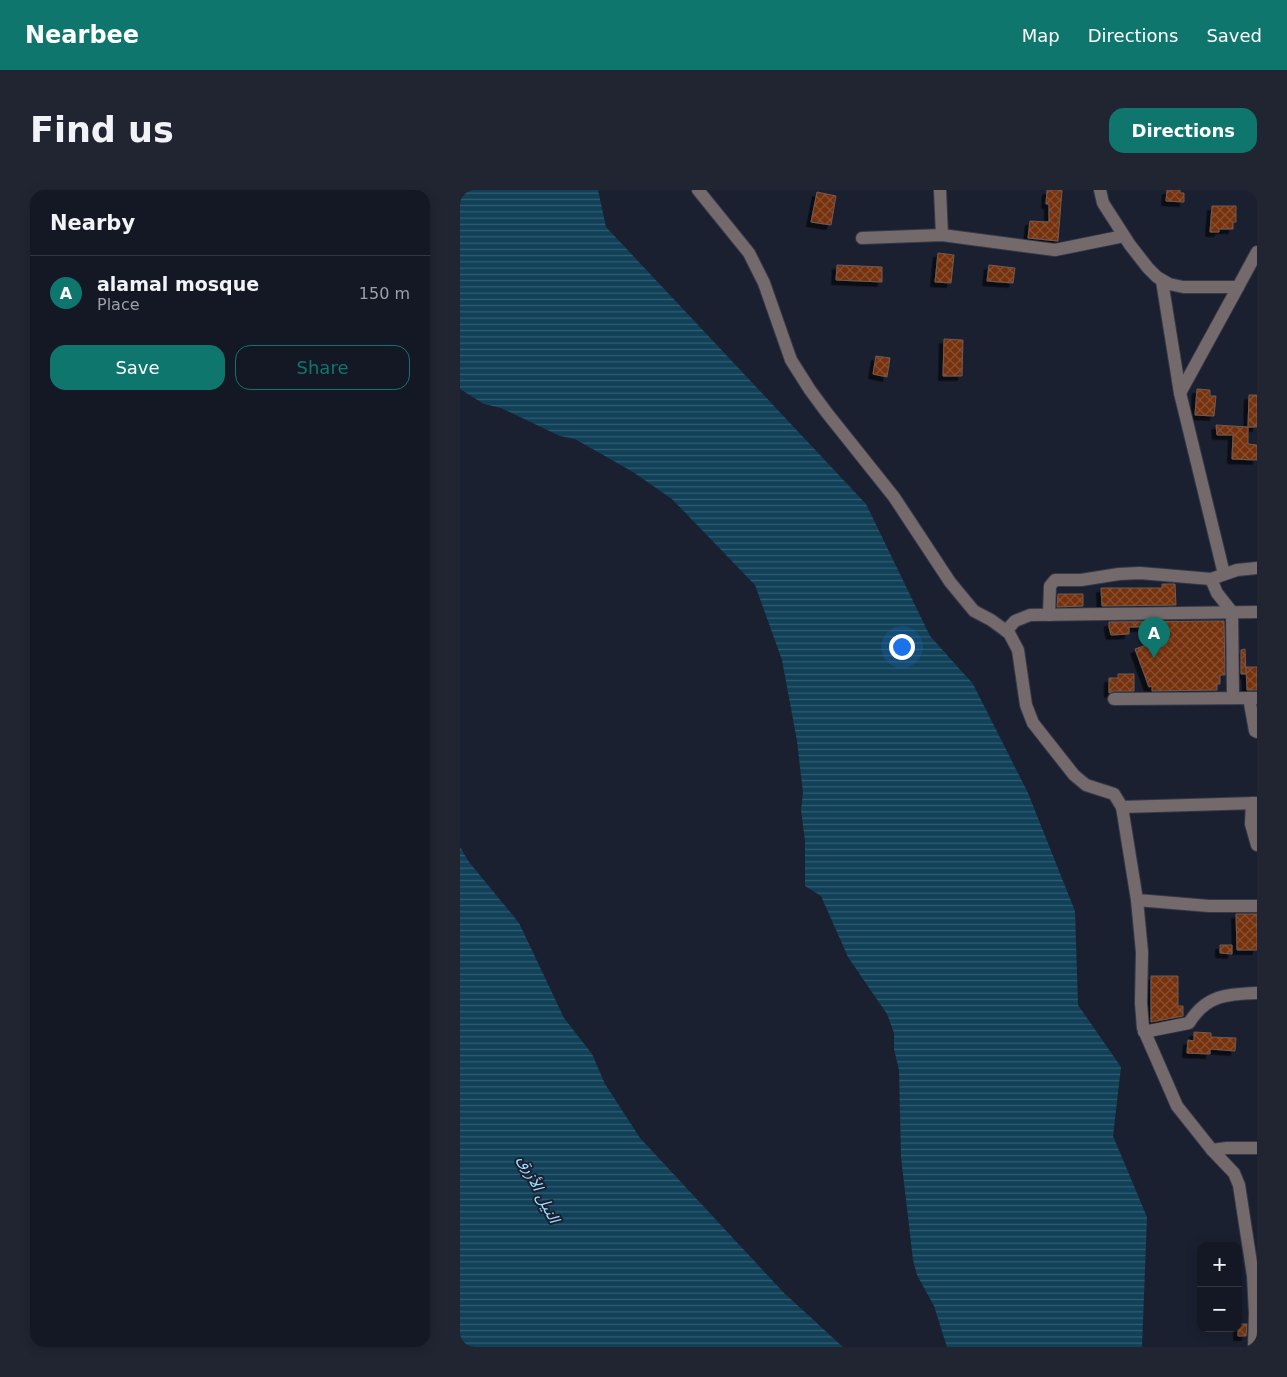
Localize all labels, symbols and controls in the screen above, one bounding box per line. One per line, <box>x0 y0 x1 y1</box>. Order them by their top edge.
text: Nearbee <box>25 21 139 49</box>
text: Map <box>1022 25 1060 46</box>
text: Directions <box>1088 25 1178 46</box>
text: Saved <box>1206 25 1262 46</box>
button: Directions <box>1109 108 1257 153</box>
text: Find us <box>30 110 174 150</box>
text: Nearby <box>50 211 135 235</box>
text: alamal mosque <box>97 273 259 295</box>
text: A <box>60 284 72 303</box>
text: 150 m <box>359 284 410 303</box>
text: Place <box>97 295 140 314</box>
button: Save <box>50 345 225 390</box>
button: Share <box>235 345 410 390</box>
pin: A <box>1138 617 1170 658</box>
your location <box>889 634 915 660</box>
water label: النيل الأزرق <box>514 1152 565 1228</box>
map controls <box>1197 1242 1242 1332</box>
button: + <box>1197 1242 1242 1287</box>
button: − <box>1197 1287 1242 1332</box>

